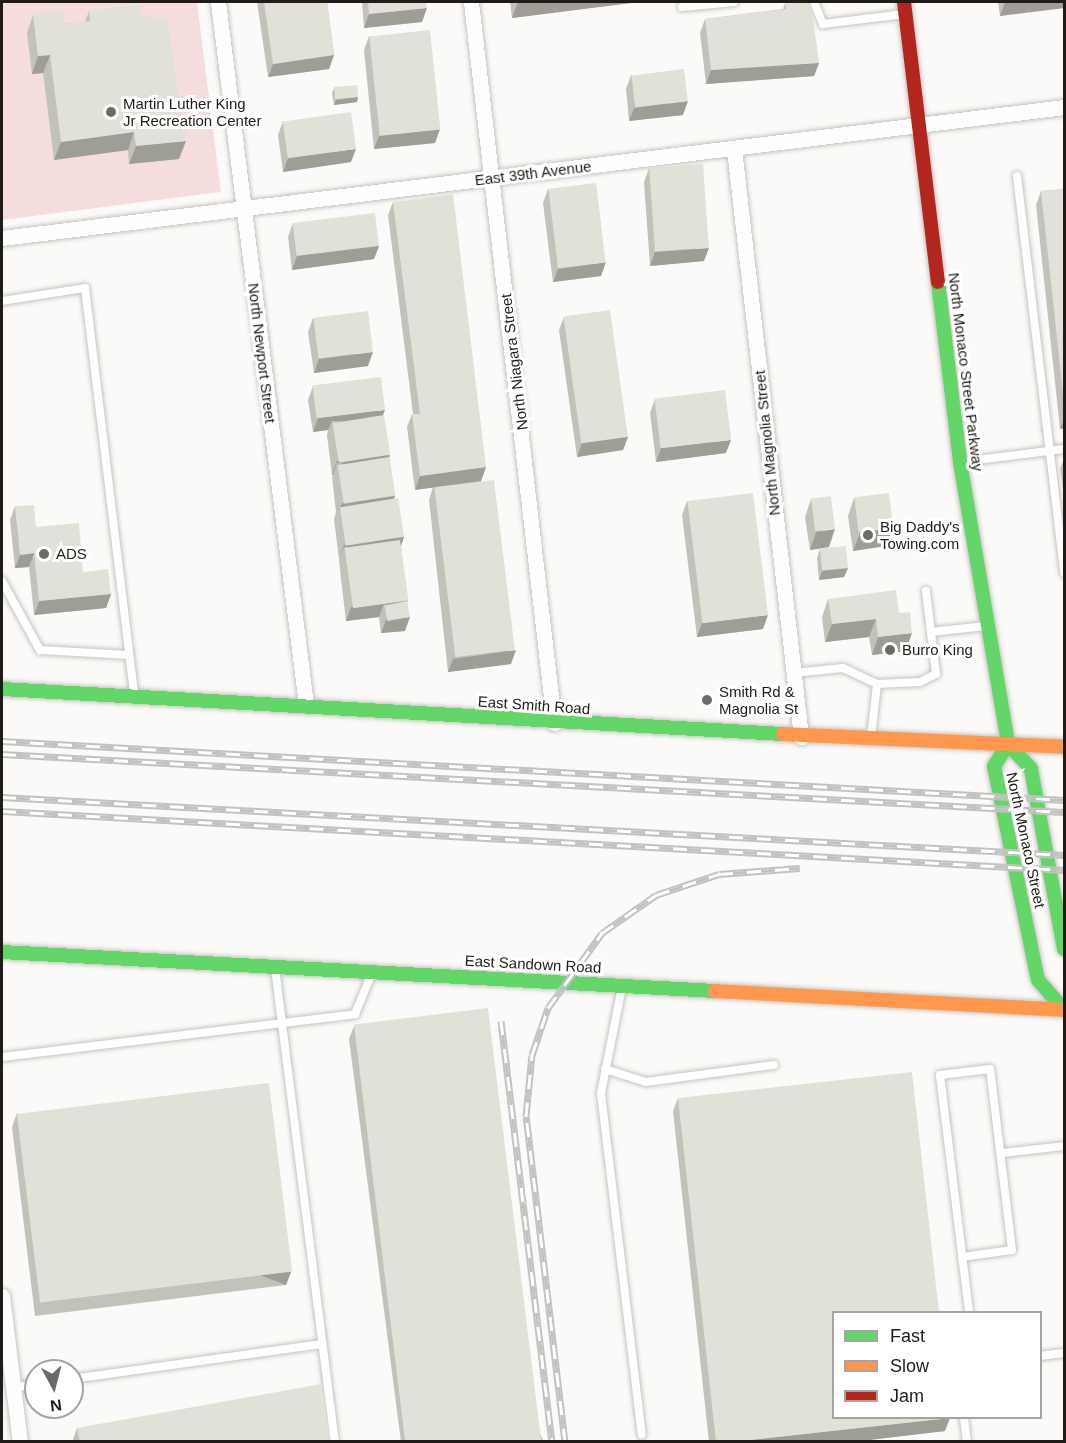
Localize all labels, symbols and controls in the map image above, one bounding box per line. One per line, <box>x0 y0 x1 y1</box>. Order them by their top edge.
place label: Martin Luther King Jr Recreation Center <box>123 94 261 129</box>
marker: Martin Luther King Jr Recreation Center <box>104 105 118 119</box>
street label: East 39th Avenue <box>473 157 593 189</box>
street label: North Monaco Street Parkway <box>945 272 987 472</box>
street label: North Newport Street <box>244 282 280 424</box>
street label: North Niagara Street <box>497 293 531 431</box>
street label: North Magnolia Street <box>750 370 784 516</box>
place label: Big Daddy's Towing.com <box>880 517 960 552</box>
marker: Big Daddy's Towing.com <box>861 528 875 542</box>
place label: ADS <box>56 545 87 563</box>
marker: ADS <box>37 547 51 561</box>
place label: Burro King <box>902 641 973 659</box>
marker: Burro King <box>883 643 897 657</box>
place label: Smith Rd & Magnolia St <box>719 682 798 717</box>
street label: East Smith Road <box>477 692 591 718</box>
marker: Smith Rd & Magnolia St <box>700 693 714 707</box>
street label: North Monaco Street <box>1003 770 1049 910</box>
street label: East Sandown Road <box>464 951 602 977</box>
legend <box>832 1311 1042 1419</box>
text: Fast <box>890 1326 925 1346</box>
text: Slow <box>890 1356 929 1376</box>
north arrow <box>24 1359 84 1419</box>
text: Jam <box>890 1386 924 1406</box>
text: N <box>49 1396 63 1415</box>

